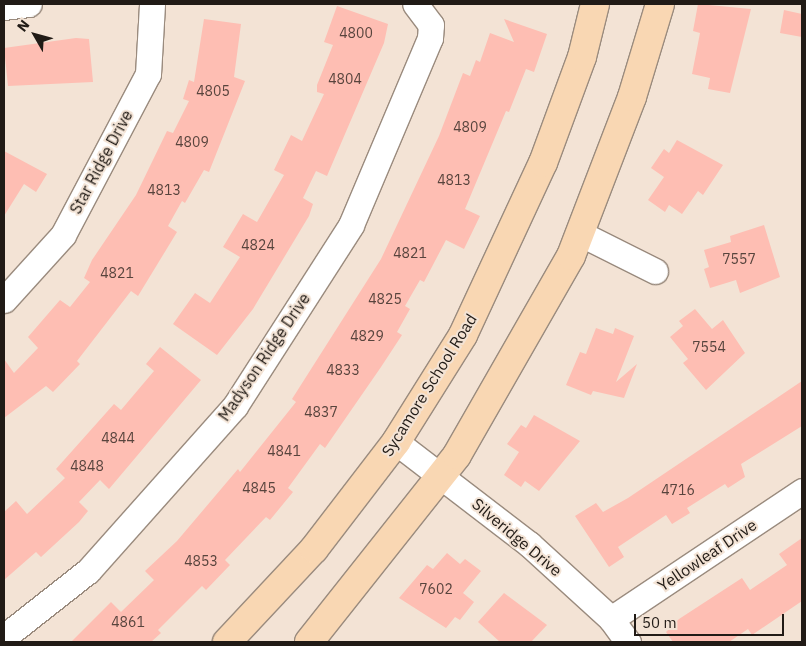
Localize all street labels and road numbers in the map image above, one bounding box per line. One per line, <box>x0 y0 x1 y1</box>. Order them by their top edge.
street label: Star Ridge Drive <box>66 107 136 217</box>
street label: Madyson Ridge Drive <box>214 289 314 425</box>
street label: Sycamore School Road <box>377 310 481 460</box>
street label: Silveridge Drive <box>468 494 566 580</box>
street label: Yellowleaf Drive <box>654 515 760 595</box>

